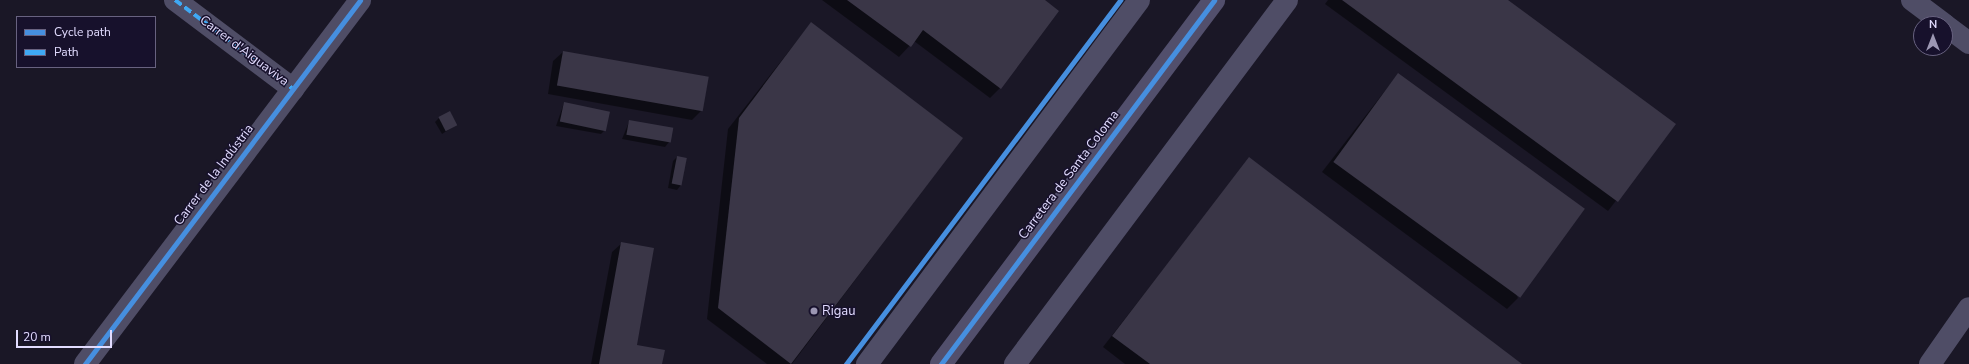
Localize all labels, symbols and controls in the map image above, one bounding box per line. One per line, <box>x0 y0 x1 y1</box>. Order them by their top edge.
street label: Carrer d'Aiguaviva <box>196 12 292 90</box>
legend <box>16 16 156 68</box>
north arrow <box>1913 16 1953 56</box>
text: N <box>1929 17 1937 32</box>
text: Cycle path <box>54 24 111 40</box>
text: Path <box>54 44 79 60</box>
street label: Carretera de Santa Coloma <box>1015 108 1123 242</box>
street label: Carrer de la Indústria <box>171 121 257 229</box>
place label: Rigau <box>822 303 856 319</box>
marker: Rigau <box>809 306 819 316</box>
scale bar <box>18 322 114 348</box>
text: 20 m <box>23 329 51 345</box>

